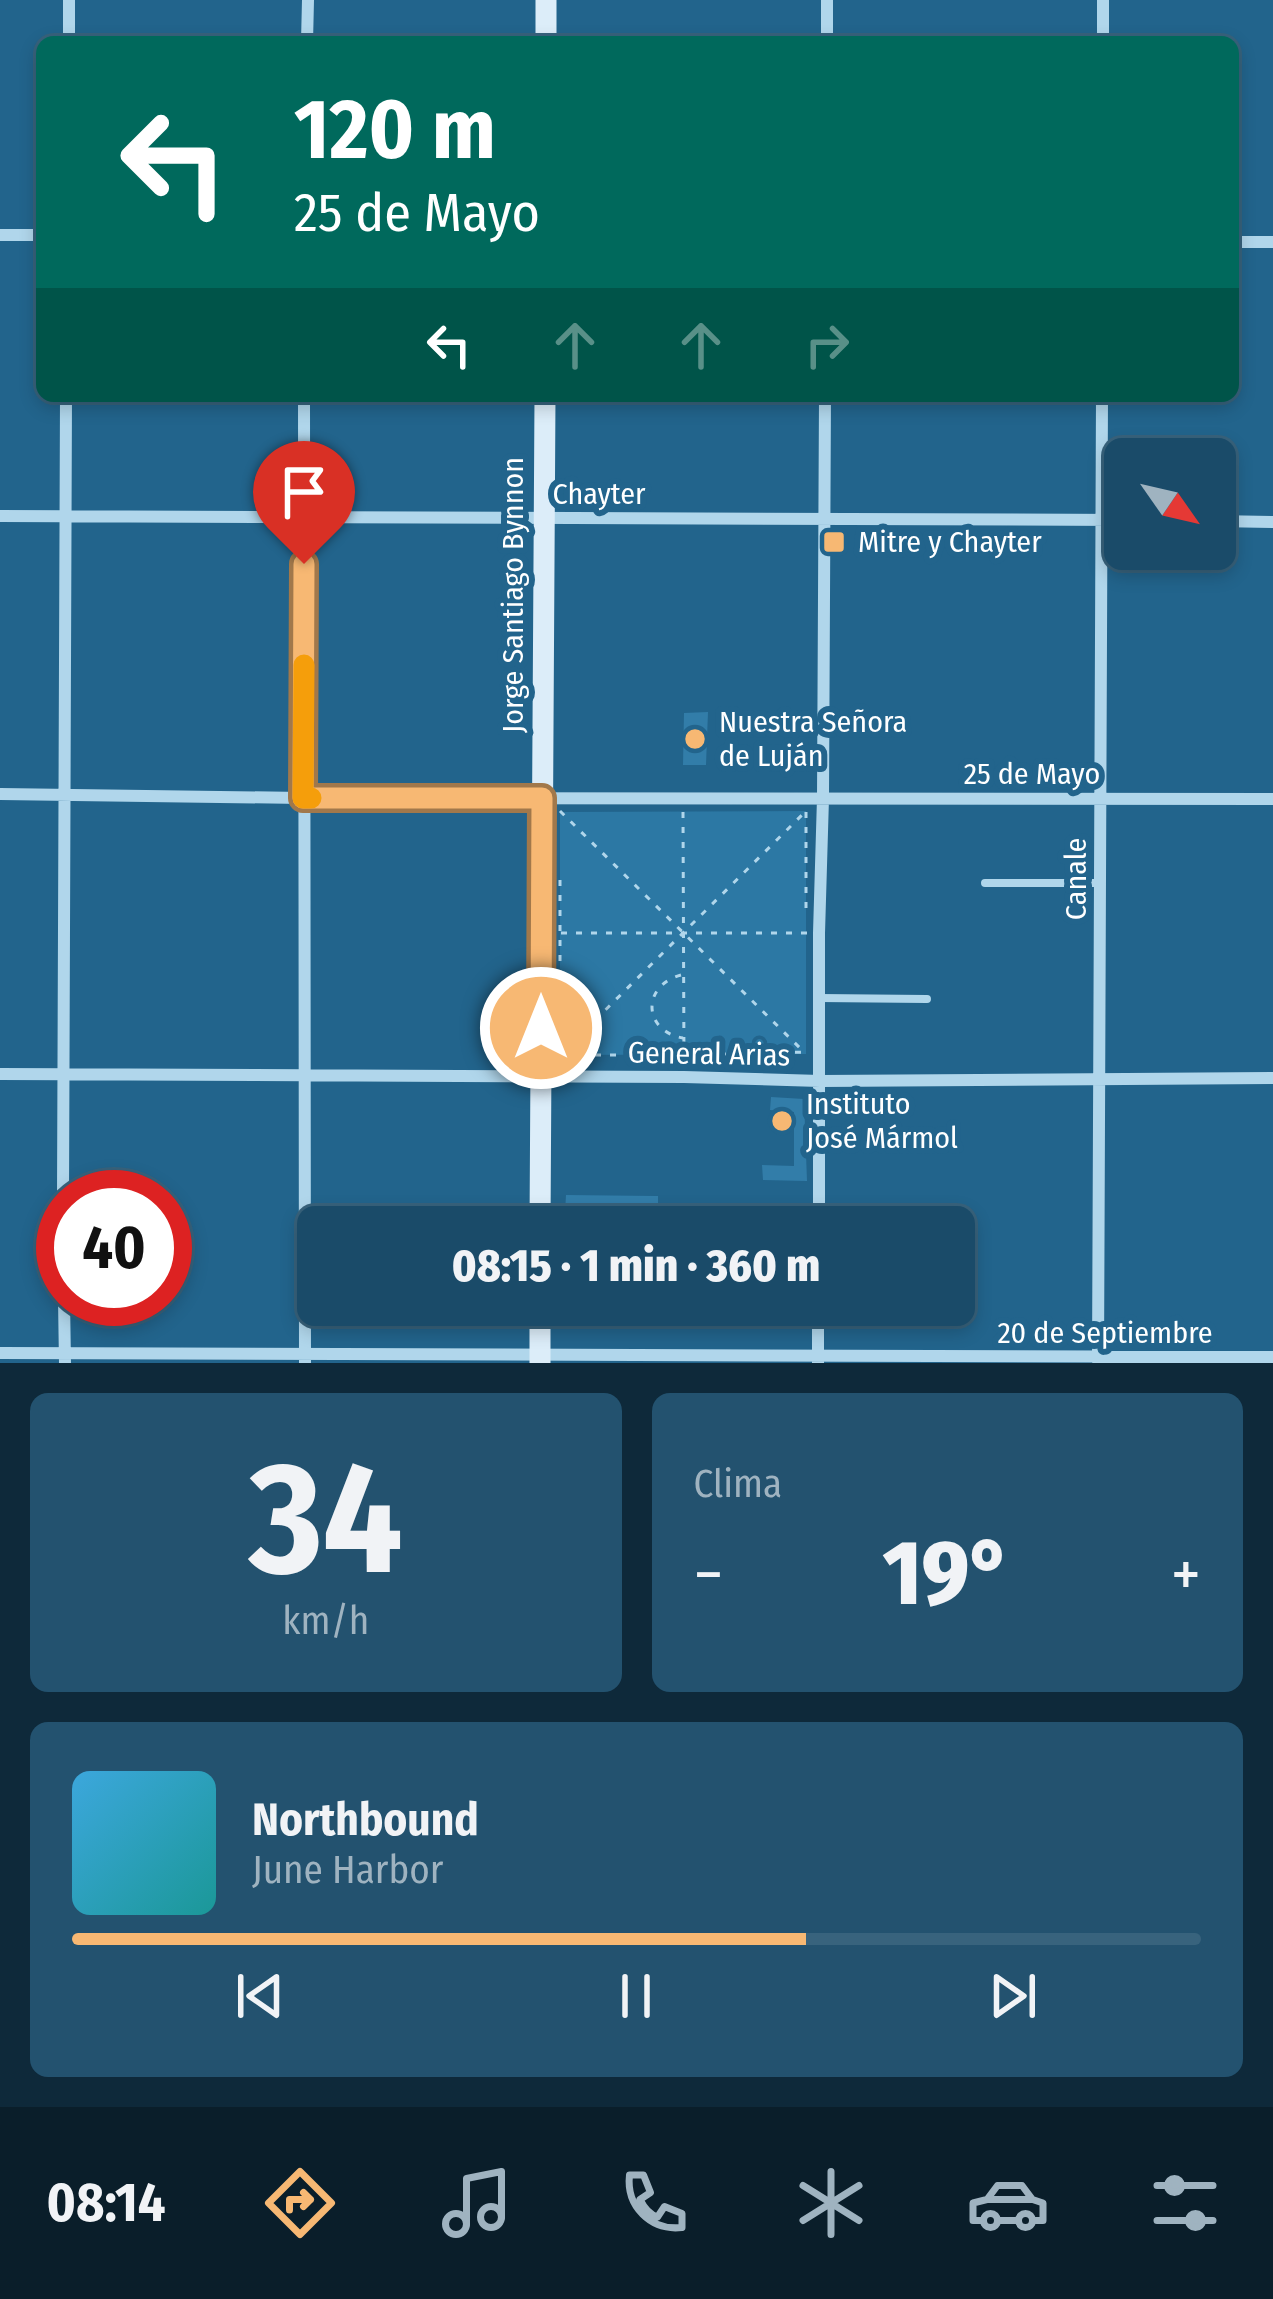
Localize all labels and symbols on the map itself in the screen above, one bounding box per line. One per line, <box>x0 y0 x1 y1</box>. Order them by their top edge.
north arrow <box>1104 438 1236 570</box>
pin <box>253 441 355 564</box>
street label: Jorge Santiago Bynnon <box>495 457 531 733</box>
street label: Chayter <box>552 476 646 512</box>
place label: Mitre y Chayter <box>858 524 1042 560</box>
marker: Mitre y Chayter <box>821 529 847 555</box>
place label: Nuestra Señora de Luján <box>719 704 907 774</box>
marker: Nuestra Señora de Luján <box>682 726 708 752</box>
street label: 25 de Mayo <box>964 756 1100 792</box>
street label: Canale <box>1058 838 1094 920</box>
position arrow <box>478 965 604 1091</box>
street label: General Arias <box>627 1035 791 1073</box>
place label: Instituto José Mármol <box>806 1086 958 1156</box>
marker: Instituto José Mármol <box>769 1108 795 1134</box>
speed limit sign: 40 <box>36 1170 192 1326</box>
street label: 20 de Septiembre <box>997 1315 1213 1351</box>

